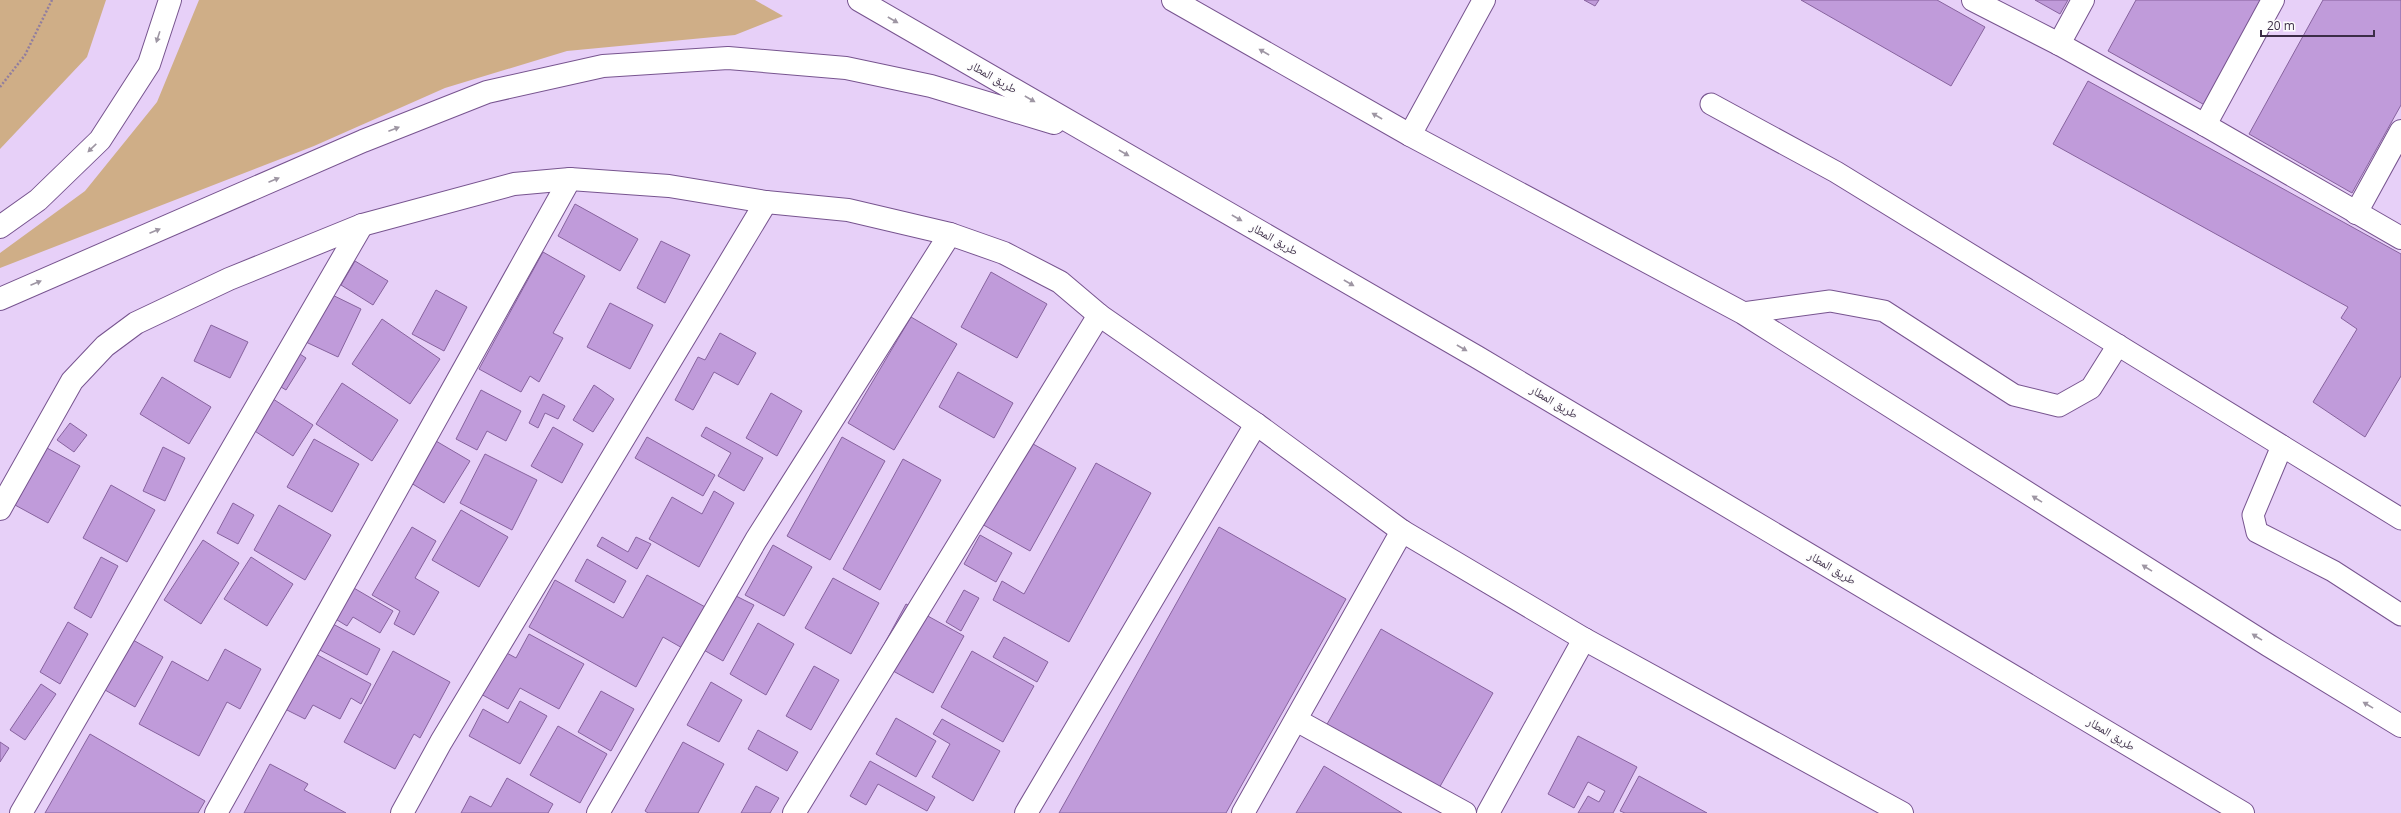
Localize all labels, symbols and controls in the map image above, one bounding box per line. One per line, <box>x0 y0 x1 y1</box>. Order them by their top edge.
scale bar <box>2261 12 2374 38</box>
one-way arrow <box>887 16 899 23</box>
text: 20 m <box>2267 17 2295 34</box>
one-way arrow <box>154 31 160 43</box>
one-way arrow <box>1258 48 1270 55</box>
street label: طريق المطار <box>965 55 1021 97</box>
one-way arrow <box>1024 95 1036 102</box>
one-way arrow <box>1371 112 1382 119</box>
one-way arrow <box>388 125 400 131</box>
one-way arrow <box>87 143 97 153</box>
one-way arrow <box>1118 149 1130 156</box>
one-way arrow <box>269 176 281 182</box>
one-way arrow <box>1231 214 1243 221</box>
street label: طريق المطار <box>1246 217 1302 259</box>
one-way arrow <box>149 228 161 235</box>
one-way arrow <box>1343 279 1355 286</box>
one-way arrow <box>30 280 41 286</box>
one-way arrow <box>1456 344 1468 351</box>
street label: طريق المطار <box>1526 380 1582 423</box>
one-way arrow <box>2031 495 2043 502</box>
street label: طريق المطار <box>1804 546 1860 589</box>
one-way arrow <box>2142 564 2152 572</box>
one-way arrow <box>2251 634 2263 641</box>
one-way arrow <box>2362 702 2374 709</box>
street label: طريق المطار <box>2083 712 2139 755</box>

